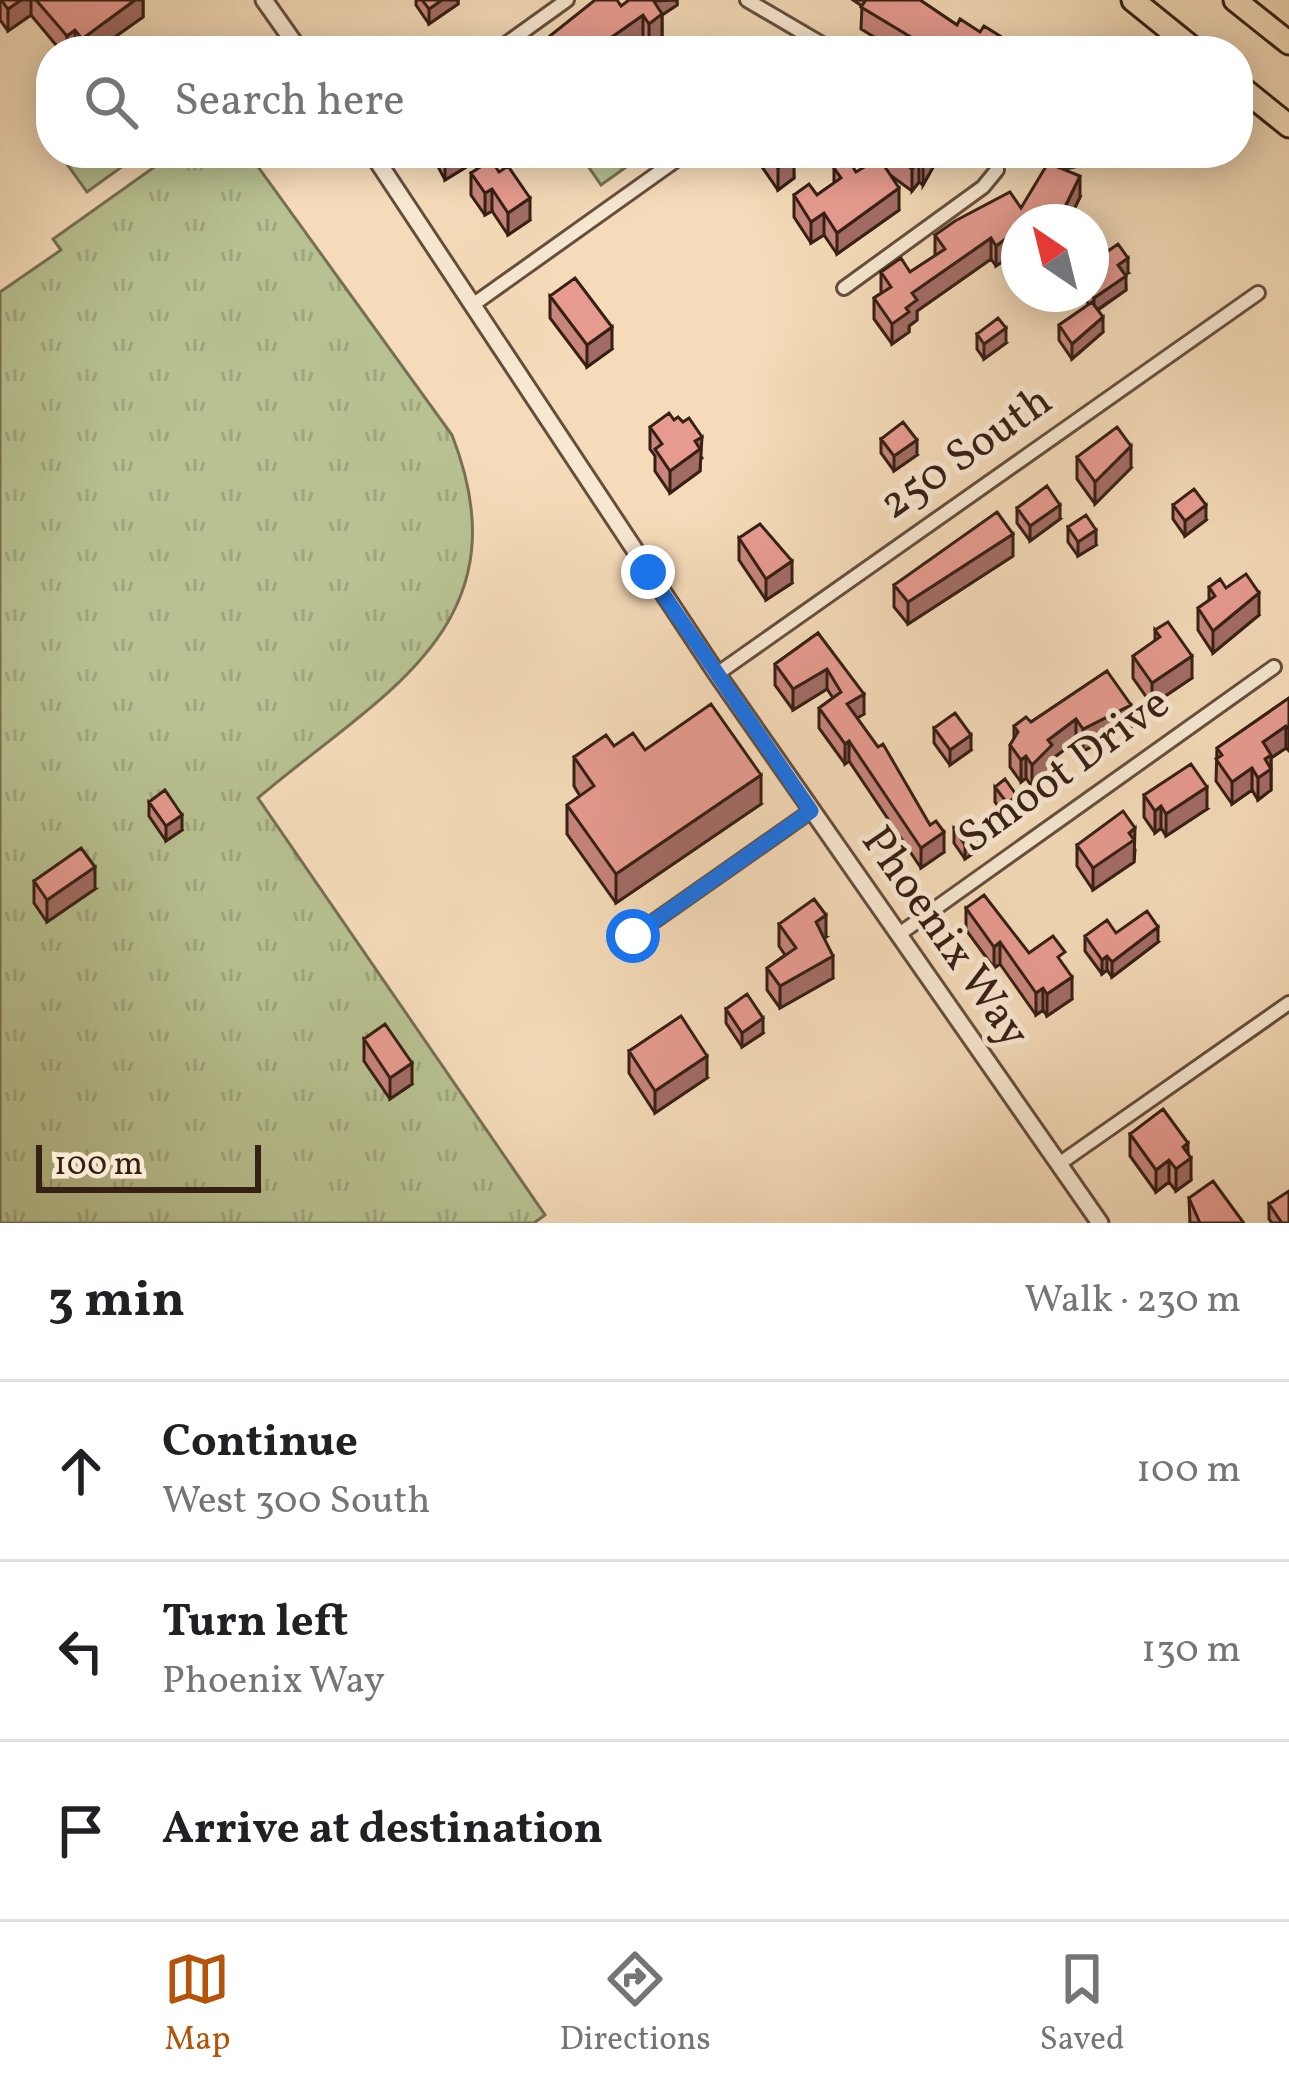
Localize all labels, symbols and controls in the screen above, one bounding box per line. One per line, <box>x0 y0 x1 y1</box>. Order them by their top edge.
search box <box>36 36 1253 168</box>
icon: search <box>78 69 144 135</box>
text: Search here <box>174 71 405 134</box>
north arrow <box>1001 204 1109 312</box>
street label: 250 South <box>868 371 1066 537</box>
route end <box>621 545 675 599</box>
street label: Smoot Drive <box>946 674 1184 870</box>
street label: Phoenix Way <box>844 815 1044 1061</box>
route start <box>606 909 660 963</box>
scale bar <box>36 1139 261 1192</box>
text: 100 m <box>54 1143 143 1189</box>
text: 3 min <box>48 1266 185 1337</box>
text: Walk · 230 m <box>1024 1274 1241 1328</box>
text: Continue <box>162 1412 358 1475</box>
icon: ahead <box>48 1438 114 1504</box>
text: 100 m <box>1136 1444 1241 1498</box>
text: West 300 South <box>162 1475 431 1529</box>
text: Turn left <box>162 1592 348 1655</box>
icon: left <box>48 1618 114 1684</box>
text: 130 m <box>1141 1624 1241 1678</box>
text: Phoenix Way <box>162 1655 385 1709</box>
icon: arrive <box>48 1798 114 1864</box>
text: Arrive at destination <box>162 1799 603 1862</box>
tab: Map <box>164 1946 231 2064</box>
tab: Directions <box>559 1946 711 2064</box>
tab: Saved <box>1040 1946 1125 2064</box>

